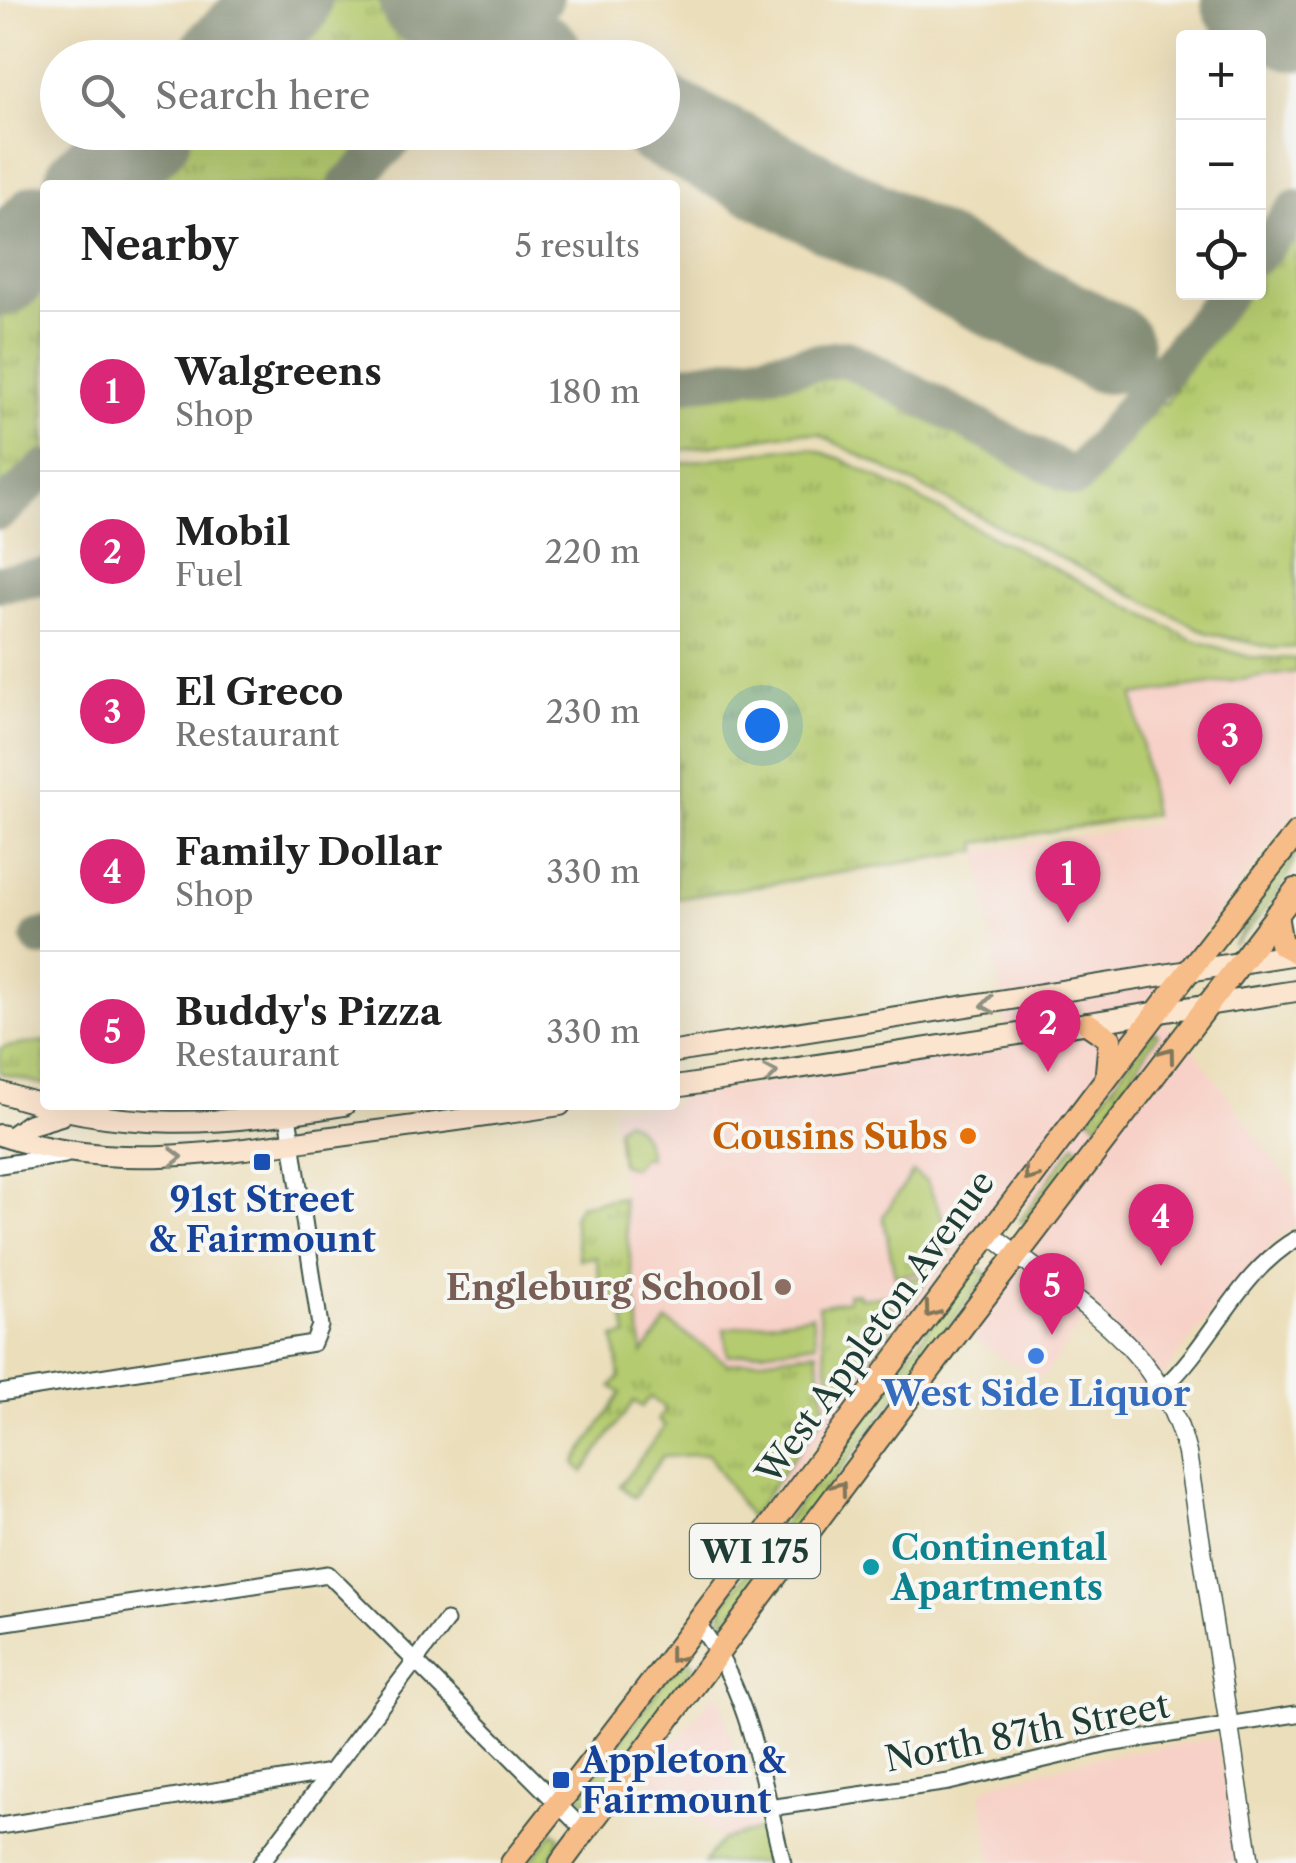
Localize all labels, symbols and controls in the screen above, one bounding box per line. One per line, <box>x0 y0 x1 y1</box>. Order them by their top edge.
map controls <box>1176 30 1266 300</box>
button: + <box>1176 30 1266 120</box>
search box <box>40 40 680 150</box>
icon: search <box>75 68 130 123</box>
text: Search here <box>155 72 370 119</box>
button: − <box>1176 120 1266 210</box>
button: locate <box>1176 210 1266 300</box>
text: Nearby <box>80 219 238 271</box>
text: 5 results <box>515 226 640 265</box>
text: Walgreens <box>175 348 382 395</box>
text: 1 <box>105 372 120 411</box>
text: 180 m <box>549 372 640 411</box>
text: Shop <box>175 395 254 434</box>
text: Mobil <box>175 508 290 555</box>
text: 2 <box>103 532 122 571</box>
text: 220 m <box>545 532 640 571</box>
text: Fuel <box>175 555 243 594</box>
text: El Greco <box>175 668 344 715</box>
text: 3 <box>103 692 122 731</box>
text: 230 m <box>545 692 640 731</box>
your location <box>737 700 788 751</box>
pin: 3 <box>1198 702 1262 785</box>
text: Restaurant <box>175 715 339 754</box>
text: Family Dollar <box>175 828 442 875</box>
pin: 1 <box>1036 840 1100 923</box>
text: 4 <box>103 852 122 891</box>
text: 330 m <box>546 852 640 891</box>
text: Shop <box>175 875 254 914</box>
text: Buddy's Pizza <box>175 988 442 1035</box>
pin: 2 <box>1016 990 1080 1072</box>
one-way arrow <box>980 993 996 1014</box>
text: 5 <box>104 1012 121 1051</box>
text: 330 m <box>546 1012 640 1051</box>
text: Restaurant <box>175 1035 339 1074</box>
one-way arrow <box>1157 1047 1174 1065</box>
one-way arrow <box>763 1063 780 1084</box>
place label: Cousins Subs <box>712 1115 948 1158</box>
marker: Cousins Subs <box>957 1125 979 1147</box>
one-way arrow <box>168 1146 184 1167</box>
marker: 91st Street & Fairmount <box>251 1151 273 1173</box>
street label: West Appleton Avenue <box>746 1162 1003 1493</box>
one-way arrow <box>1024 1164 1043 1183</box>
place label: 91st Street & Fairmount <box>148 1178 376 1261</box>
pin: 4 <box>1128 1184 1194 1266</box>
pin: 5 <box>1020 1252 1084 1335</box>
place label: Engleburg School <box>446 1266 763 1309</box>
marker: Engleburg School <box>772 1276 794 1298</box>
one-way arrow <box>926 1300 943 1318</box>
marker: West Side Liquor <box>1025 1345 1047 1367</box>
place label: West Side Liquor <box>881 1372 1190 1415</box>
one-way arrow <box>829 1481 846 1499</box>
road number: WI 175 <box>690 1524 820 1578</box>
place label: Continental Apartments <box>890 1526 1107 1609</box>
marker: Continental Apartments <box>860 1556 882 1578</box>
one-way arrow <box>669 1645 687 1663</box>
street label: North 87th Street <box>881 1683 1173 1781</box>
place label: Appleton & Fairmount <box>580 1739 786 1822</box>
marker: Appleton & Fairmount <box>550 1769 572 1791</box>

